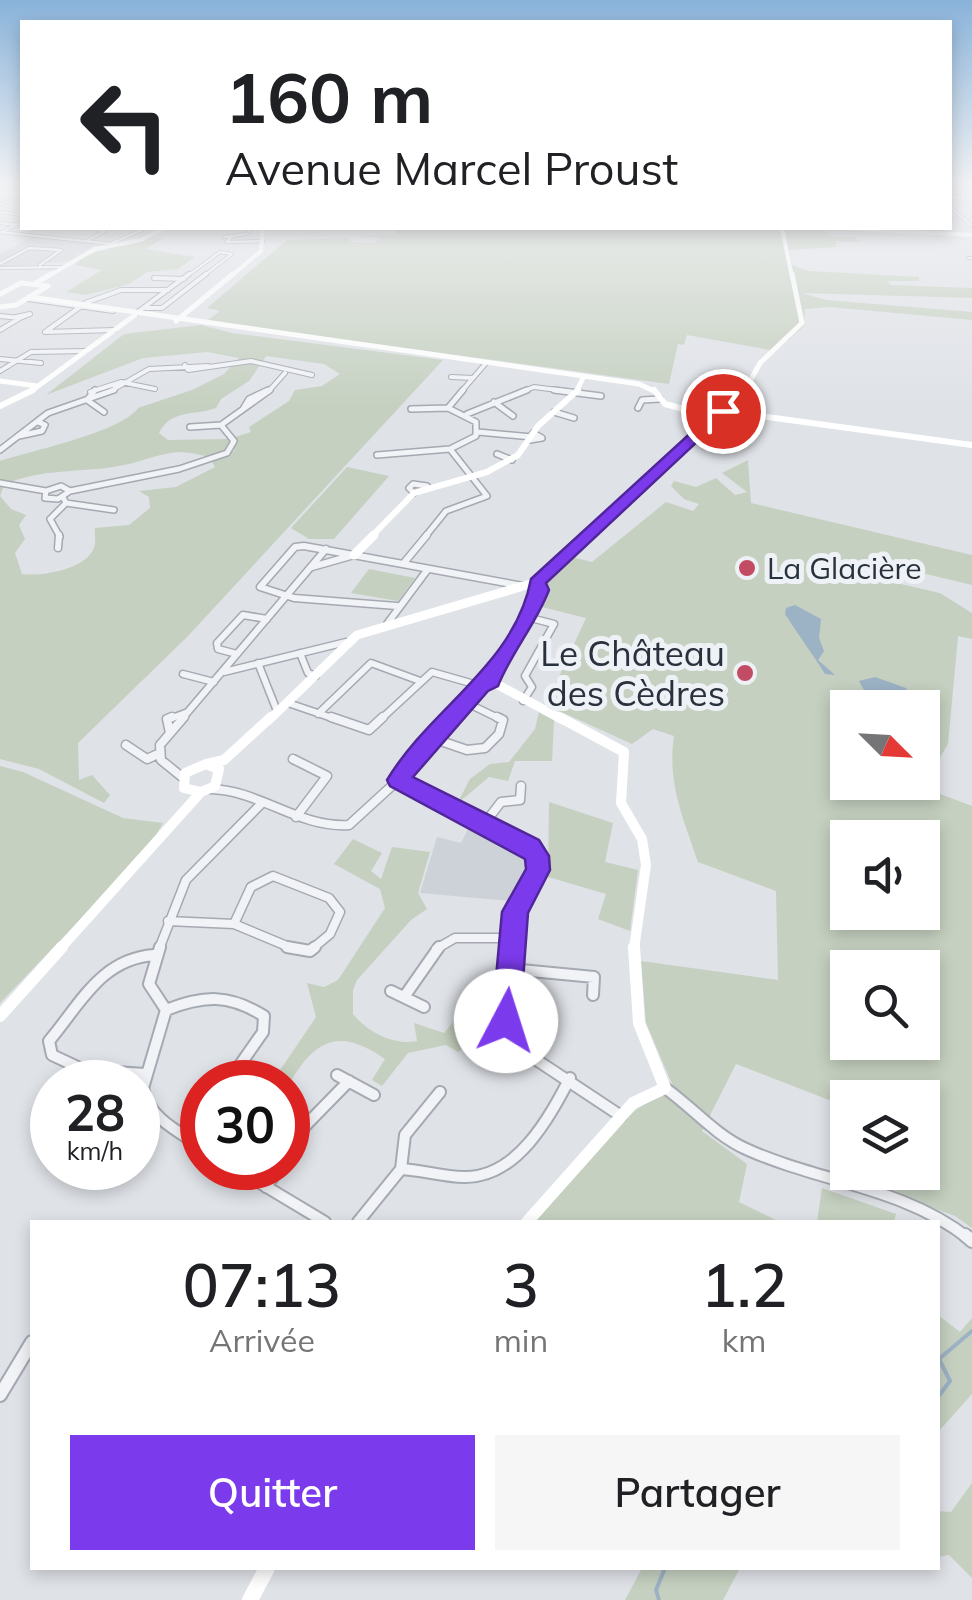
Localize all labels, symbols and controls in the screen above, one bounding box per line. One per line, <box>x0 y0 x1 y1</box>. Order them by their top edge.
text: 160 m <box>225 53 433 141</box>
icon: left <box>60 60 190 190</box>
text: Avenue Marcel Proust <box>225 140 678 196</box>
pin <box>681 369 766 454</box>
icon: arrive <box>696 384 751 439</box>
place label: La Glacière <box>767 549 922 587</box>
marker: La Glacière <box>736 557 758 579</box>
place label: Le Château des Cèdres <box>540 631 725 715</box>
marker: Le Château des Cèdres <box>734 662 756 684</box>
north arrow <box>830 690 940 800</box>
map controls <box>830 690 940 1190</box>
button: sound <box>830 820 940 930</box>
button: search <box>830 950 940 1060</box>
position arrow <box>454 969 558 1073</box>
speed limit sign: 30 <box>180 1060 310 1190</box>
button: layers <box>830 1080 940 1190</box>
text: 28 <box>65 1081 125 1144</box>
text: km/h <box>67 1135 123 1166</box>
text: 07:13 <box>183 1247 341 1322</box>
text: 3 <box>503 1247 539 1322</box>
text: 1.2 <box>701 1247 787 1322</box>
text: Arrivée <box>209 1320 315 1360</box>
text: min <box>494 1320 548 1360</box>
text: km <box>722 1320 766 1360</box>
button: Quitter <box>70 1435 475 1550</box>
button: Partager <box>495 1435 900 1550</box>

